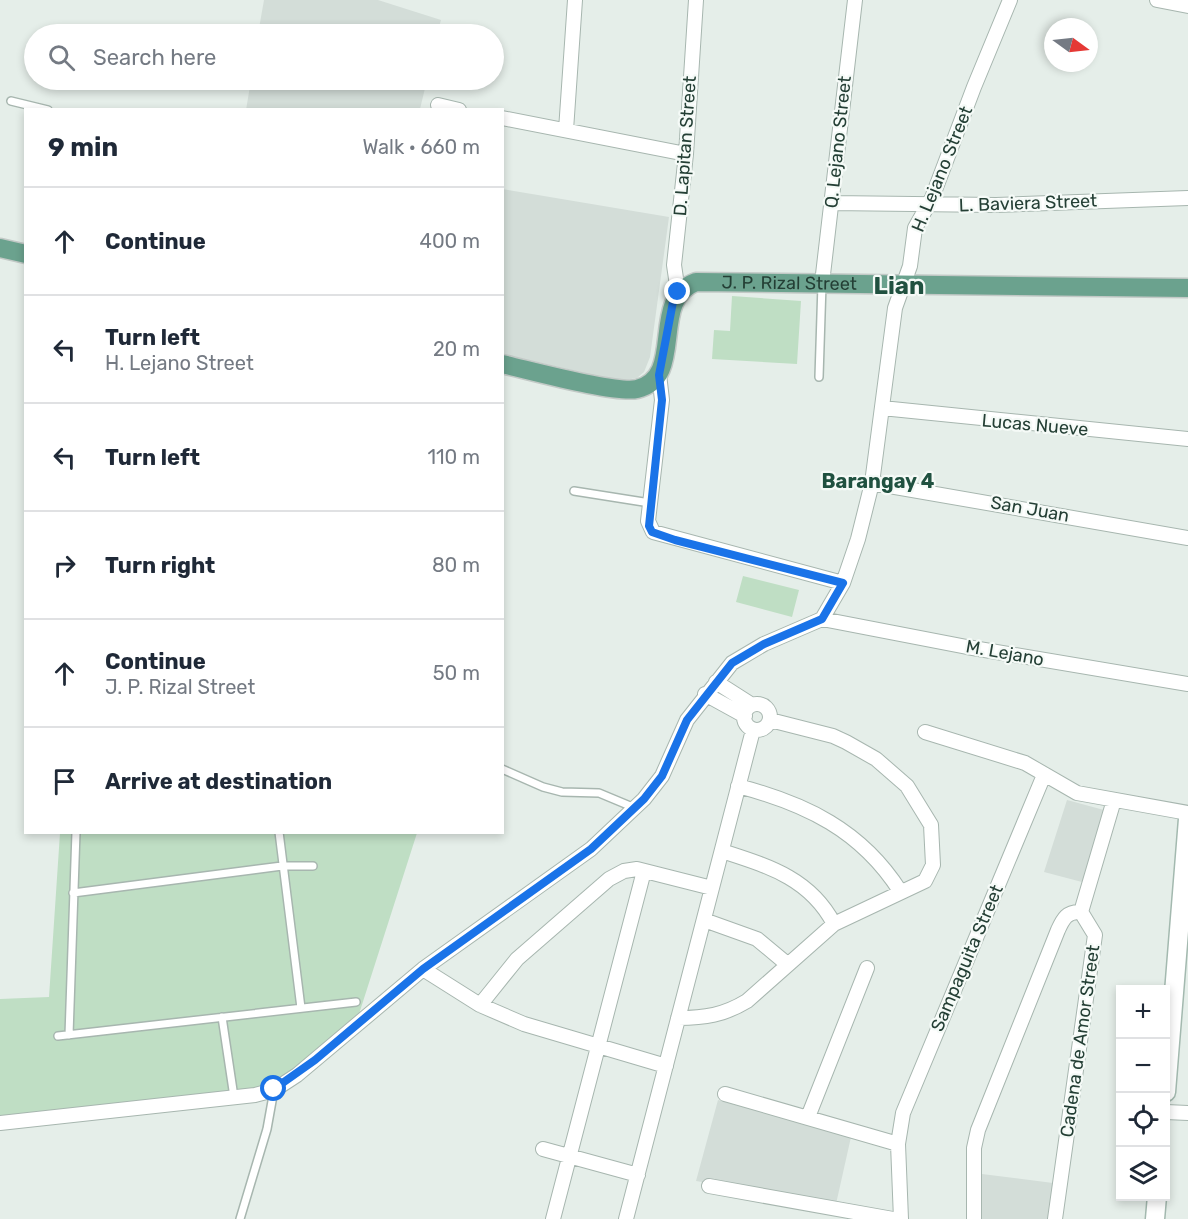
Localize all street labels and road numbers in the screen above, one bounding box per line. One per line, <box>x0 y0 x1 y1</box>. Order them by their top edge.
street label: D. Lapitan Street <box>669 75 701 217</box>
street label: Q. Lejano Street <box>820 75 856 209</box>
street label: H. Lejano Street <box>907 103 977 235</box>
street label: L. Baviera Street <box>958 190 1098 216</box>
street label: J. P. Rizal Street <box>721 271 857 295</box>
street label: Lucas Nueve <box>981 409 1089 441</box>
street label: San Juan <box>989 491 1071 527</box>
street label: M. Lejano <box>964 635 1046 671</box>
street label: Sampaguita Street <box>926 881 1008 1035</box>
street label: Cadena de Amor Street <box>1056 943 1104 1139</box>

